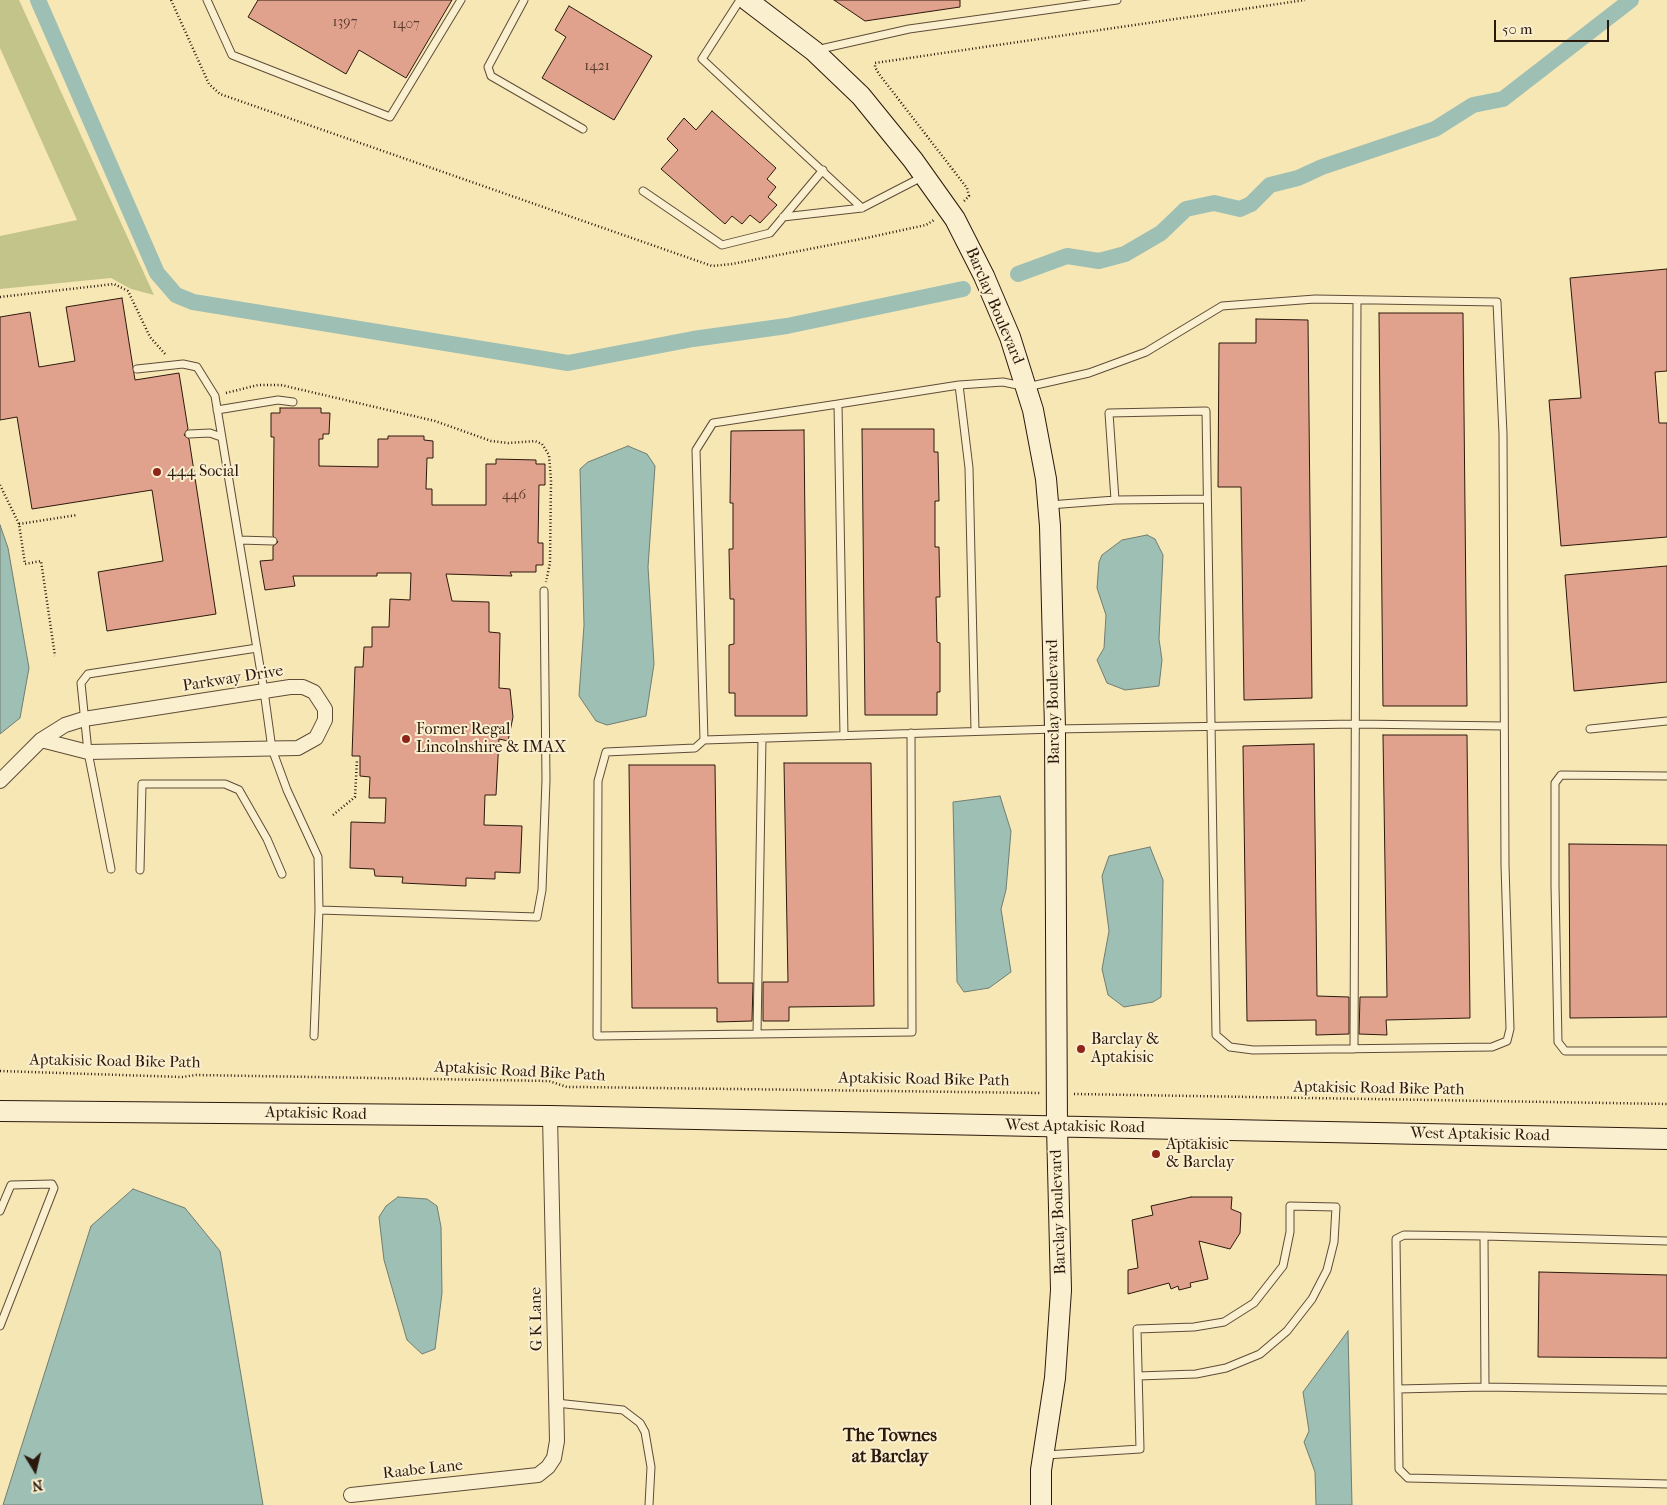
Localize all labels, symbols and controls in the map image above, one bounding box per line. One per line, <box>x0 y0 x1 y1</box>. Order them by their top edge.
scale bar <box>1497 10 1612 42</box>
house number: 1397 <box>333 15 357 31</box>
house number: 1407 <box>392 17 420 33</box>
text: 50 m <box>1502 20 1532 38</box>
house number: 1421 <box>584 59 610 75</box>
street label: Barclay Boulevard <box>961 245 1027 367</box>
place label: 444 Social <box>167 462 239 482</box>
marker: 444 Social <box>151 466 163 478</box>
house number: 446 <box>502 488 526 504</box>
street label: Barclay Boulevard <box>1043 639 1065 765</box>
street label: Parkway Drive <box>181 662 285 696</box>
place label: Former Regal Lincolnshire & IMAX <box>416 720 566 758</box>
marker: Former Regal Lincolnshire & IMAX <box>400 733 412 745</box>
place label: Barclay & Aptakisic <box>1091 1030 1159 1068</box>
marker: Barclay & Aptakisic <box>1075 1043 1087 1055</box>
street label: Aptakisic Road Bike Path <box>29 1051 201 1073</box>
street label: Aptakisic Road Bike Path <box>434 1058 606 1086</box>
street label: Aptakisic Road Bike Path <box>838 1069 1010 1091</box>
street label: Aptakisic Road Bike Path <box>1293 1078 1465 1100</box>
street label: Aptakisic Road <box>265 1104 367 1124</box>
street label: West Aptakisic Road <box>1005 1116 1145 1138</box>
street label: West Aptakisic Road <box>1410 1124 1550 1146</box>
place label: Aptakisic & Barclay <box>1166 1135 1234 1173</box>
marker: Aptakisic & Barclay <box>1150 1148 1162 1160</box>
street label: Barclay Boulevard <box>1047 1149 1071 1275</box>
street label: G K Lane <box>527 1287 547 1351</box>
district label: The Townes at Barclay <box>843 1426 937 1468</box>
north arrow <box>10 1445 60 1495</box>
street label: Raabe Lane <box>382 1456 464 1484</box>
text: N <box>31 1476 44 1495</box>

